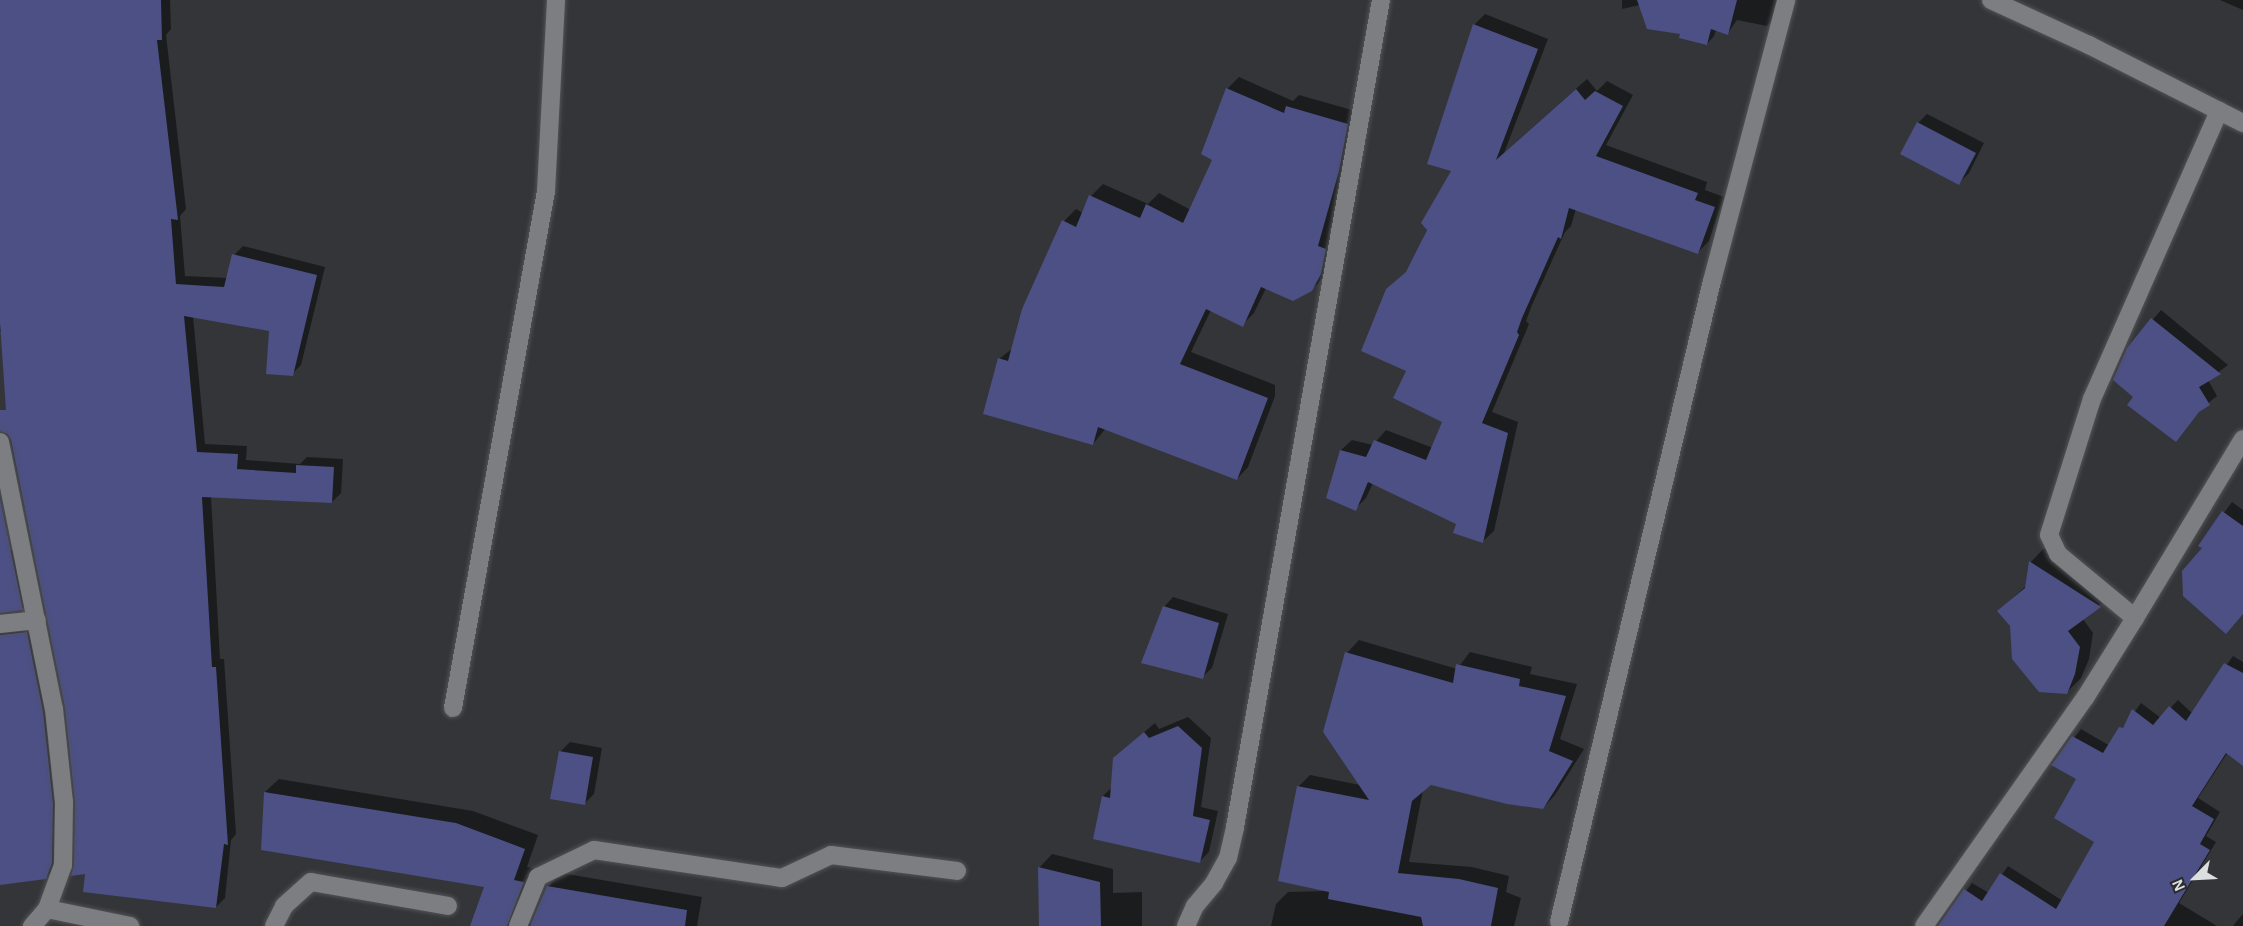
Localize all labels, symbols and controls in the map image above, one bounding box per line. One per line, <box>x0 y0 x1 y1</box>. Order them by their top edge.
north arrow <box>2165 848 2225 908</box>
text: N <box>2169 877 2188 894</box>

